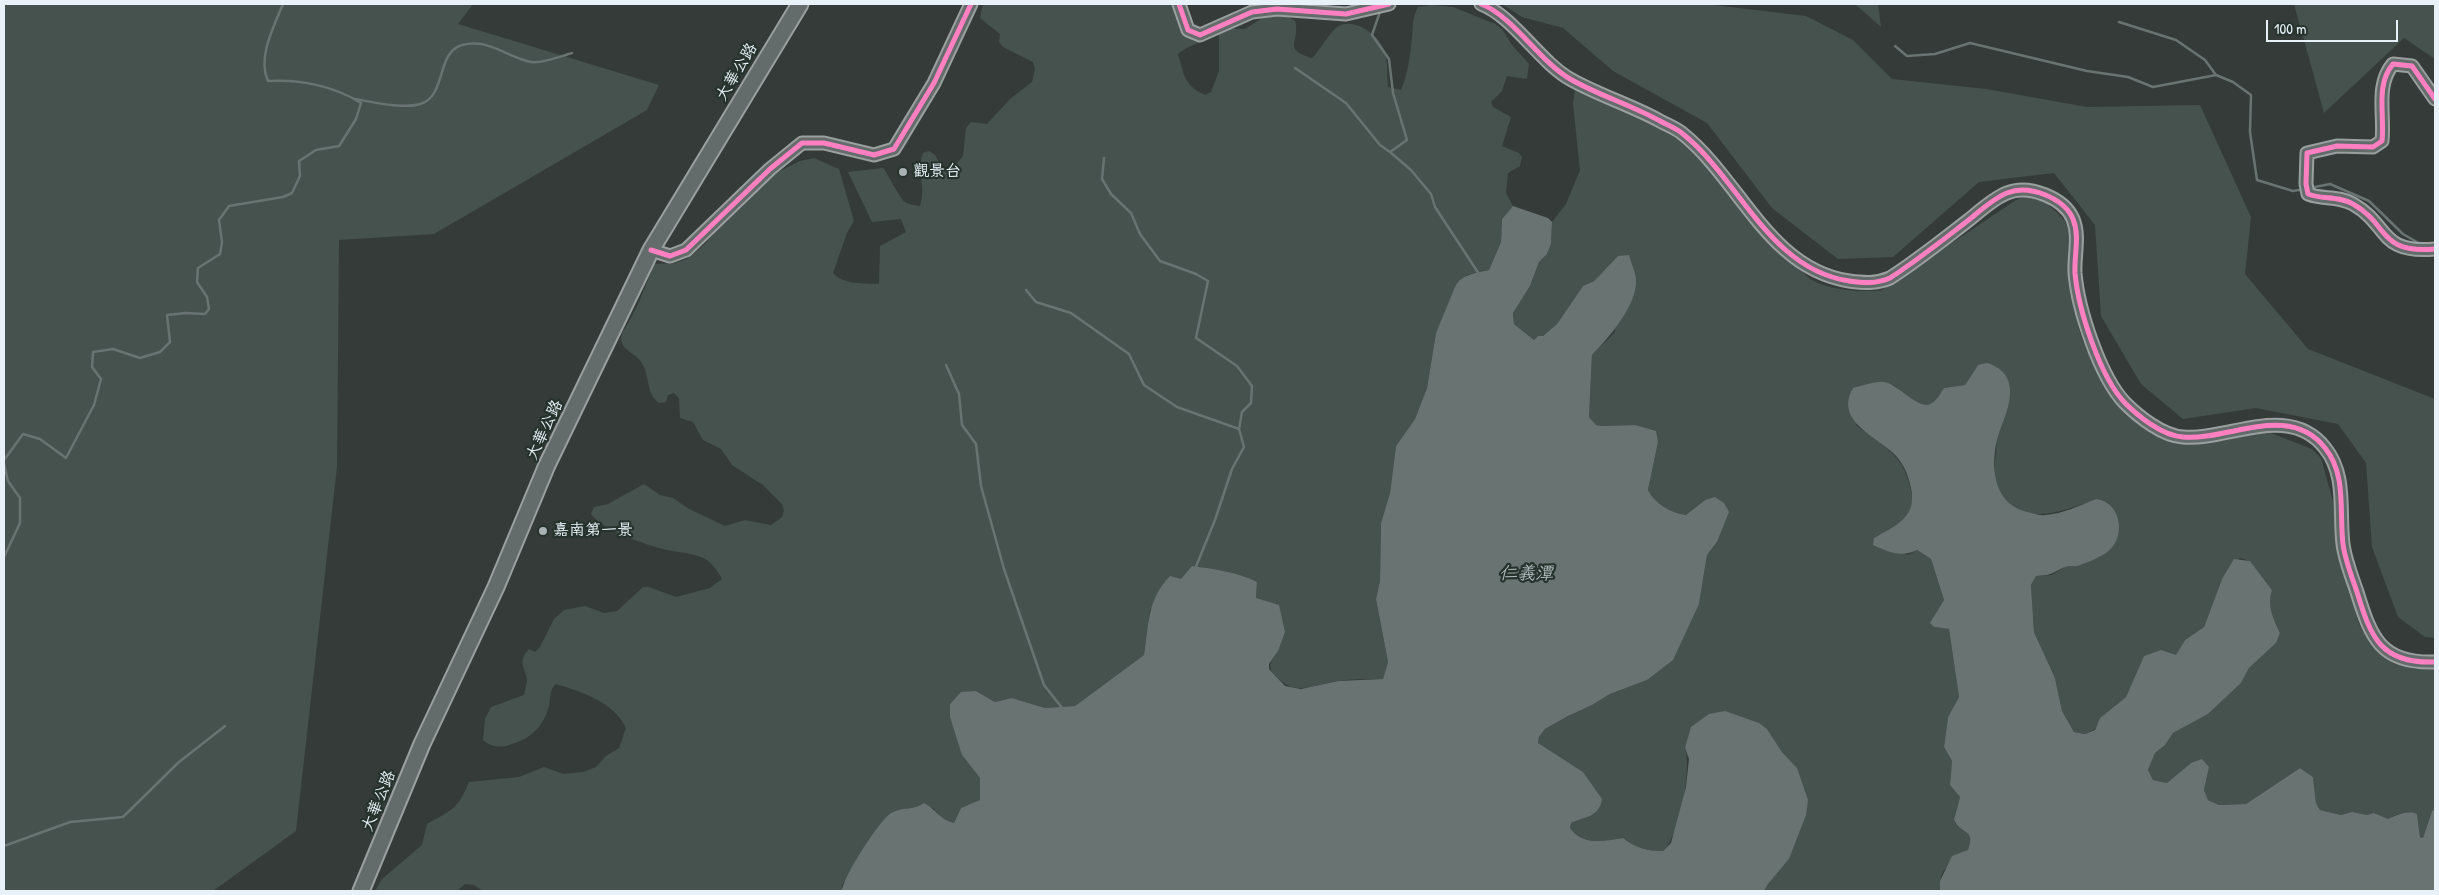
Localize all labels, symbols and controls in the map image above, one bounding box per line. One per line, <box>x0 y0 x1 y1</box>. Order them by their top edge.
scale bar <box>2269 10 2402 42</box>
text: 100 m <box>2274 18 2307 39</box>
street label: 大華公路 <box>712 40 762 104</box>
place label: 觀景台 <box>913 162 961 182</box>
marker: 觀景台 <box>897 166 909 178</box>
street label: 大華公路 <box>523 397 567 463</box>
place label: 嘉南第一景 <box>553 521 633 541</box>
marker: 嘉南第一景 <box>537 525 549 537</box>
water label: 仁義潭 <box>1499 563 1553 585</box>
street label: 大華公路 <box>358 768 400 834</box>

